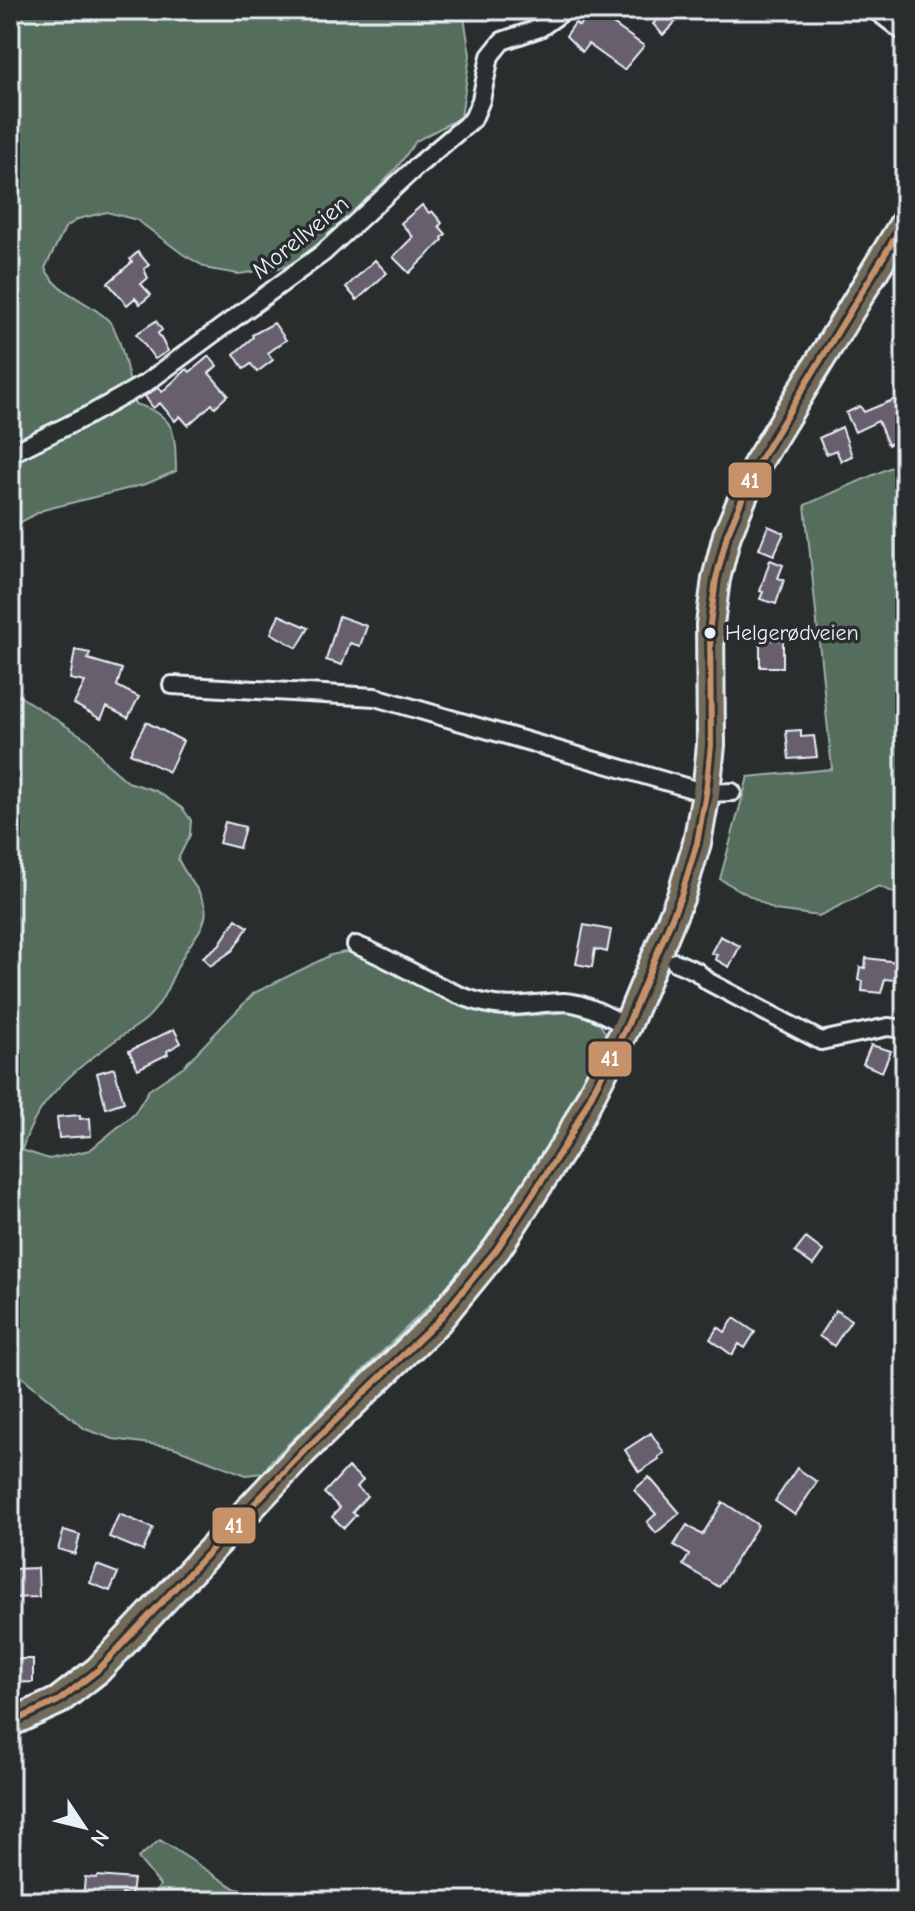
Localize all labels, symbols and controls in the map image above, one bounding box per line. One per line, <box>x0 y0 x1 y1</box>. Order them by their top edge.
street label: Morellveien <box>246 189 354 285</box>
line badge: 41 <box>727 461 773 499</box>
text: 41 <box>741 468 759 494</box>
place label: Helgerødveien <box>725 620 859 646</box>
marker: Helgerødveien <box>702 625 718 641</box>
line badge: 41 <box>587 1040 633 1078</box>
text: 41 <box>601 1046 619 1072</box>
line badge: 41 <box>211 1506 257 1545</box>
text: 41 <box>225 1513 243 1539</box>
north arrow <box>44 1787 124 1867</box>
text: N <box>85 1825 114 1851</box>

